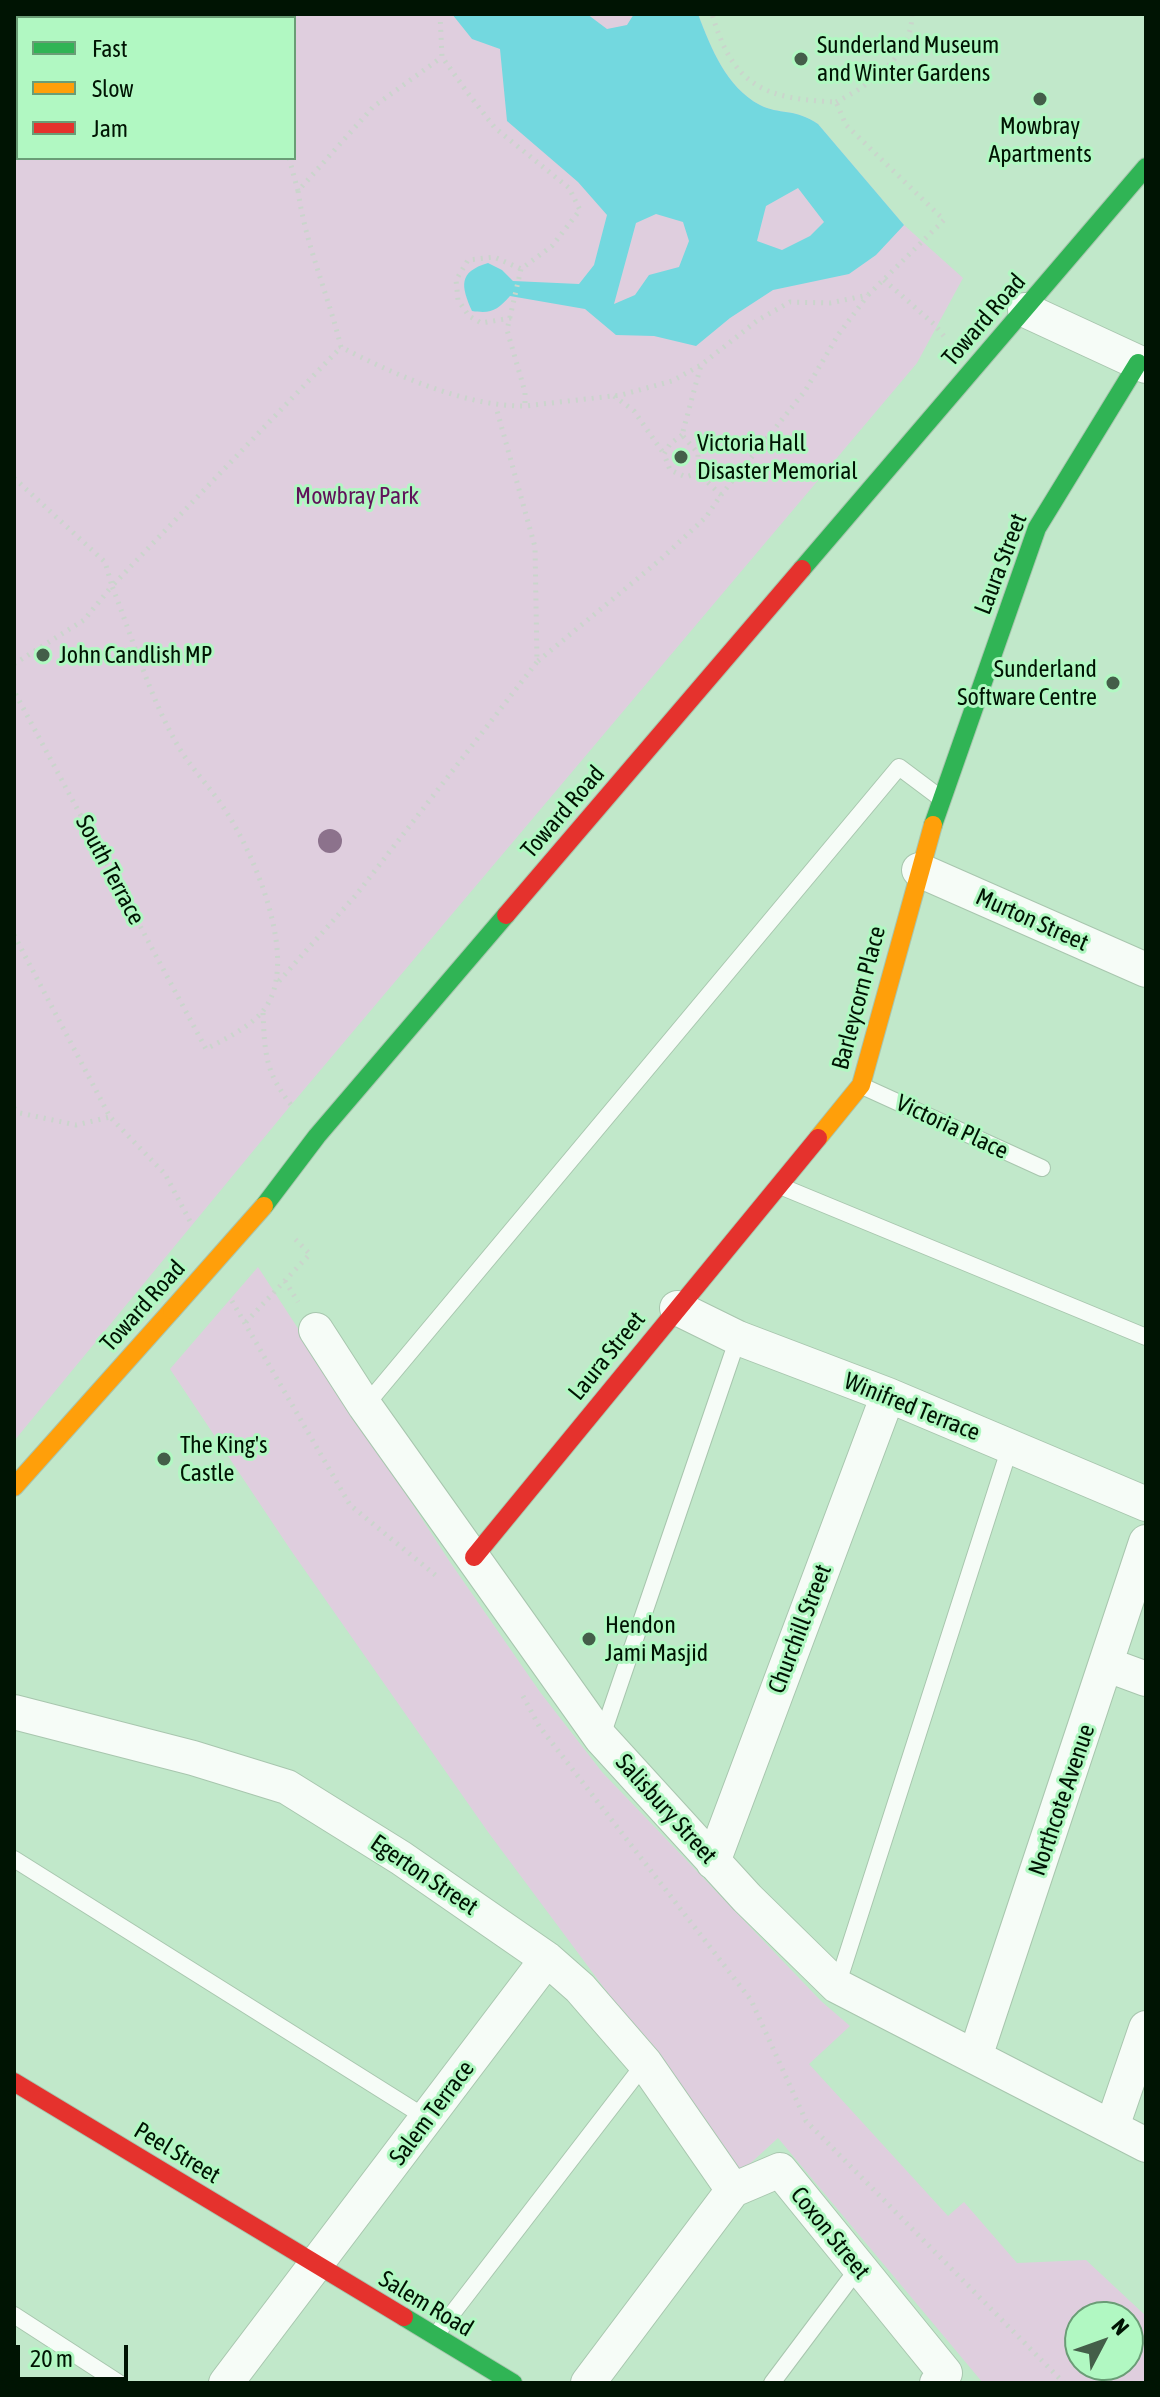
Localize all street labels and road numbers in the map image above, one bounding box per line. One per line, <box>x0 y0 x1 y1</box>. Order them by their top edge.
street label: Toward Road <box>936 268 1032 372</box>
street label: Laura Street <box>969 509 1033 619</box>
street label: Toward Road <box>515 760 611 864</box>
street label: South Terrace <box>69 811 151 929</box>
street label: Murton Street <box>971 882 1093 958</box>
street label: Barleycorn Place <box>826 923 892 1073</box>
street label: Victoria Place <box>891 1089 1013 1165</box>
street label: Toward Road <box>95 1254 191 1358</box>
street label: Laura Street <box>563 1306 651 1406</box>
street label: Winifred Terrace <box>840 1367 984 1447</box>
street label: Churchill Street <box>762 1560 838 1698</box>
street label: Northcote Avenue <box>1023 1720 1101 1880</box>
street label: Salisbury Street <box>609 1748 723 1870</box>
street label: Egerton Street <box>365 1829 483 1921</box>
street label: Salem Terrace <box>383 2055 481 2171</box>
street label: Peel Street <box>129 2116 225 2190</box>
street label: Coxon Street <box>784 2181 876 2285</box>
street label: Salem Road <box>374 2265 478 2343</box>

